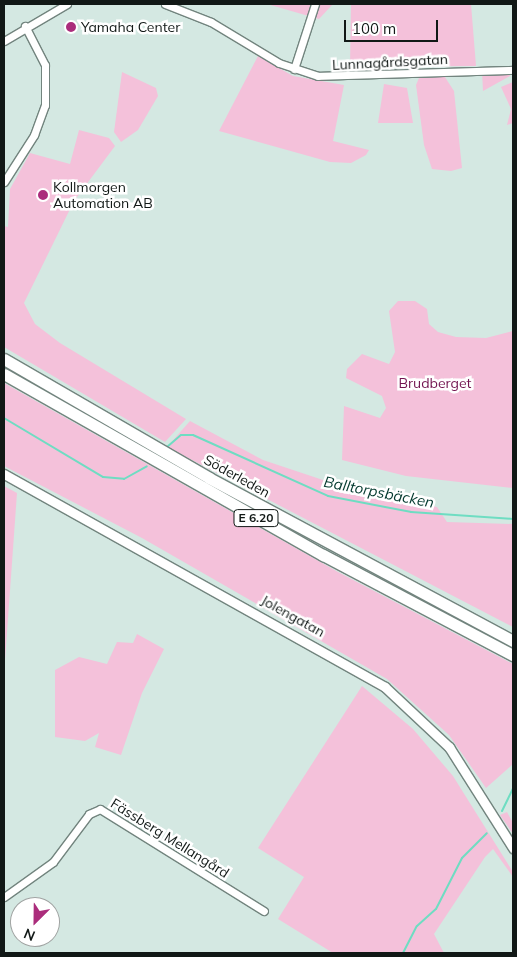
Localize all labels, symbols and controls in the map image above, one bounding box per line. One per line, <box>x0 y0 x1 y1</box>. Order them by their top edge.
scale bar <box>347 10 441 42</box>
place label: Yamaha Center <box>81 19 180 35</box>
text: 100 m <box>352 19 396 38</box>
marker: Yamaha Center <box>65 21 77 33</box>
street label: Lunnagårdsgatan <box>332 51 448 73</box>
place label: Kollmorgen Automation AB <box>53 179 153 212</box>
marker: Kollmorgen Automation AB <box>37 189 49 201</box>
park label: Brudberget <box>398 375 472 391</box>
street label: Söderleden <box>201 451 273 501</box>
water label: Balltorpsbäcken <box>322 472 436 512</box>
road number: E 6.20 <box>232 508 280 528</box>
street label: Jolengatan <box>258 592 328 640</box>
street label: Fässberg Mellangård <box>108 795 232 881</box>
north arrow <box>10 897 60 947</box>
text: N <box>21 925 38 945</box>

